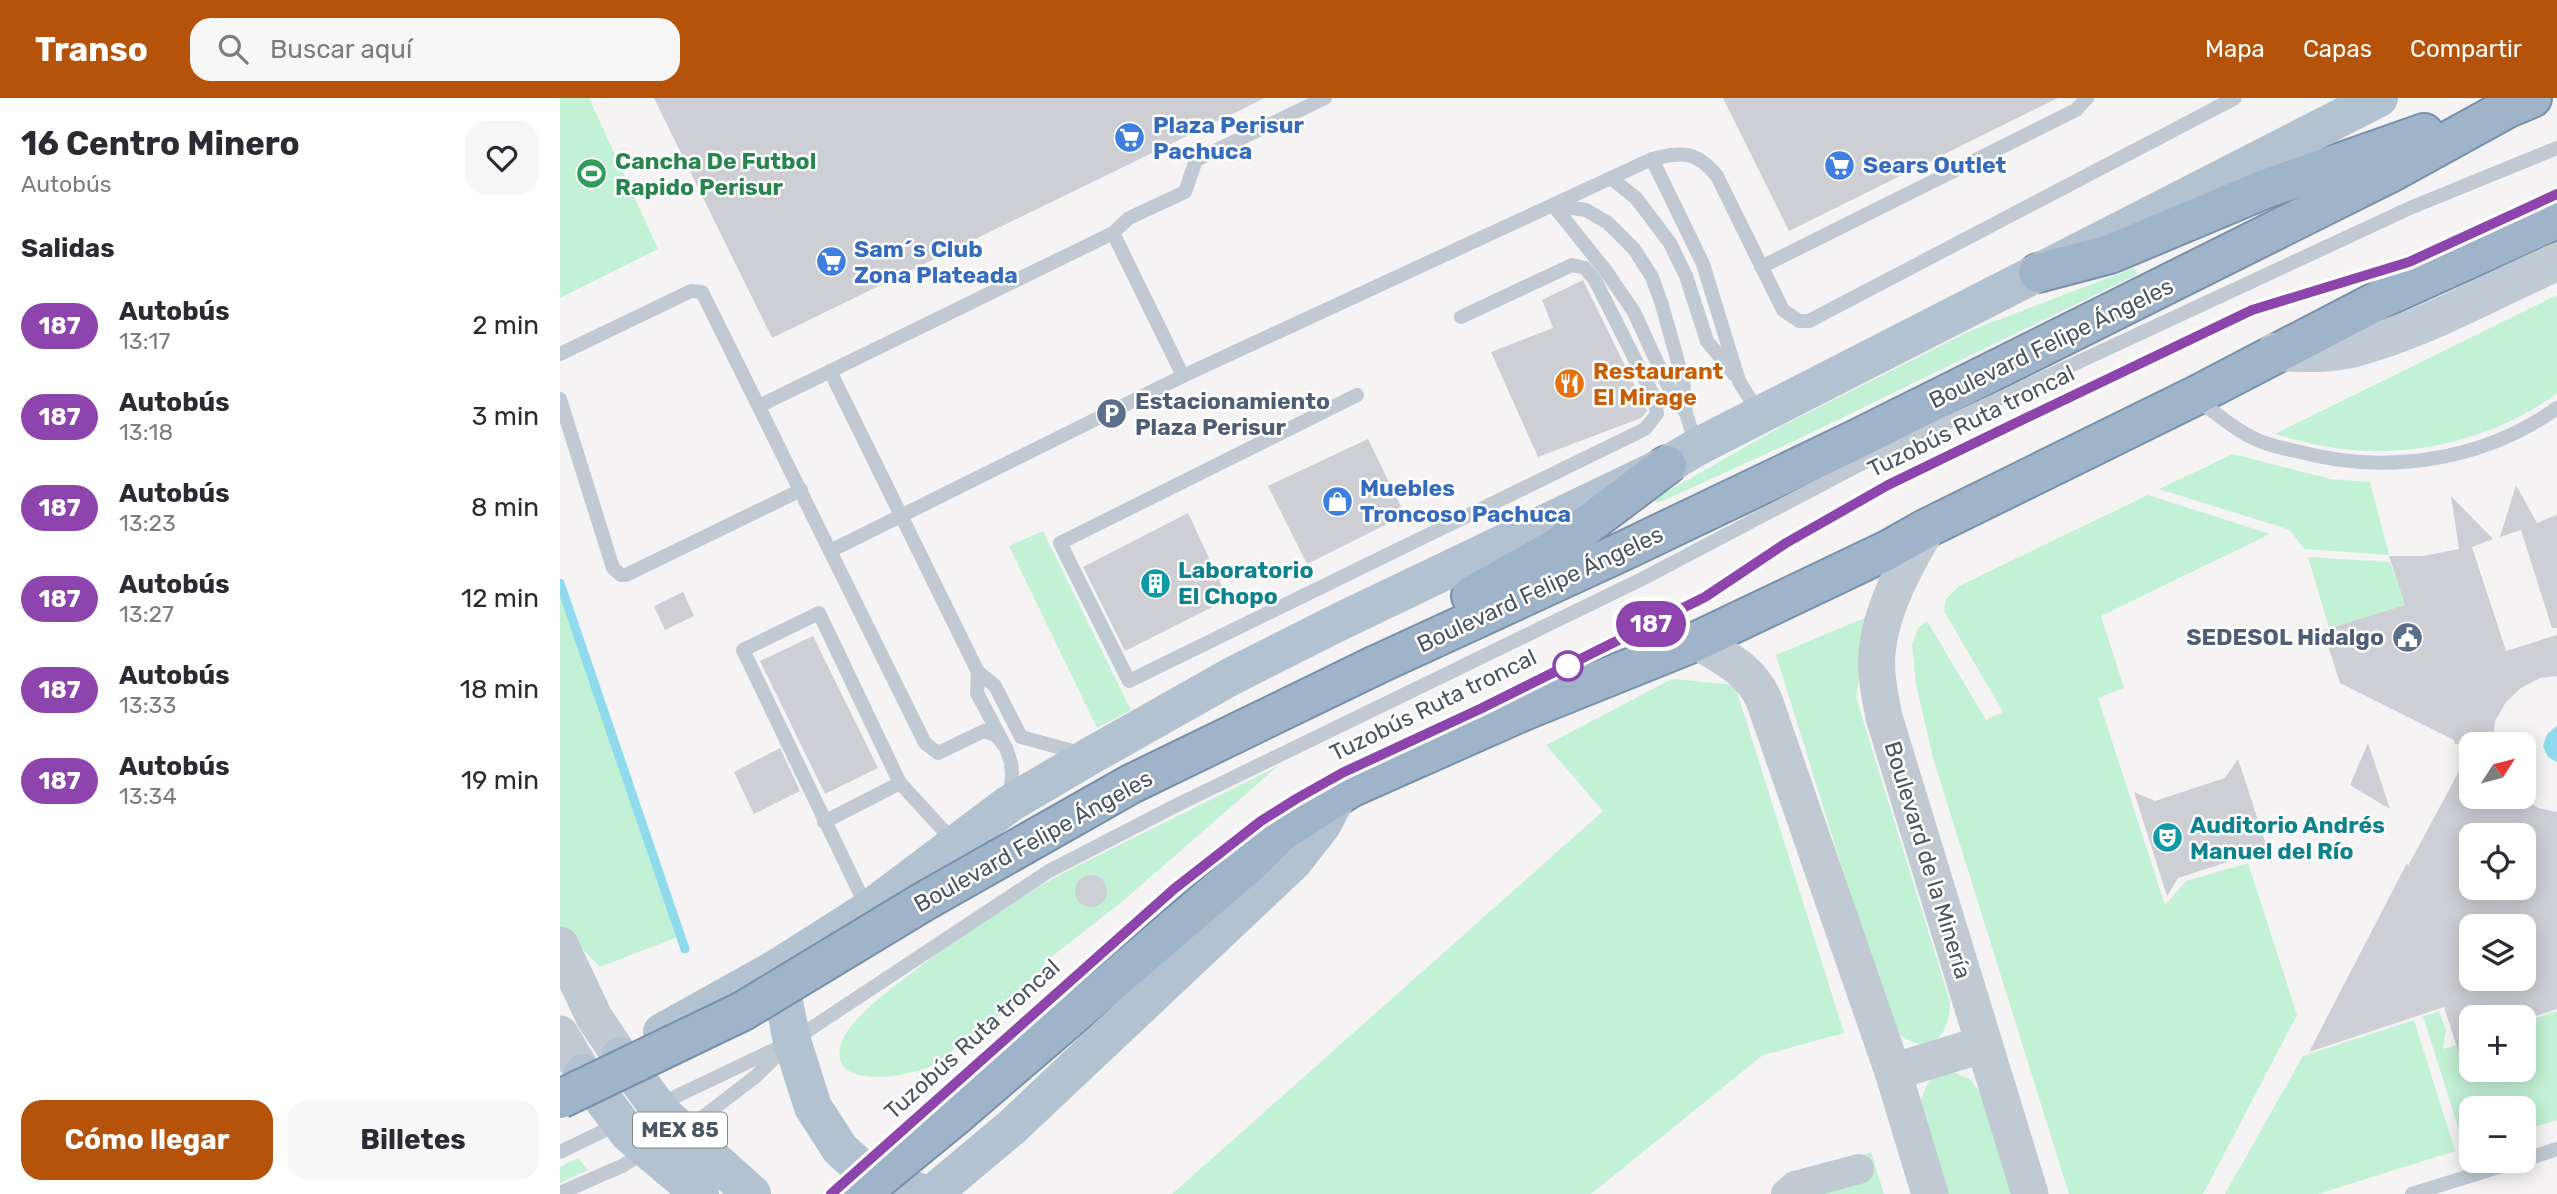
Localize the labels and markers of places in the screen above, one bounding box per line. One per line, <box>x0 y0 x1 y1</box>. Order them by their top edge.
place label: Plaza Perisur Pachuca <box>1153 111 1304 165</box>
supermarket icon: Plaza Perisur Pachuca <box>1113 121 1147 155</box>
place label: Cancha De Futbol Rapido Perisur <box>615 147 816 201</box>
supermarket icon: Sears Outlet <box>1823 148 1857 182</box>
place label: Sears Outlet <box>1863 151 2007 179</box>
sports icon: Cancha De Futbol Rapido Perisur <box>575 157 609 191</box>
place label: Sam´s Club Zona Plateada <box>854 235 1018 289</box>
supermarket icon: Sam´s Club Zona Plateada <box>814 245 848 279</box>
place label: Restaurant El Mirage <box>1593 357 1724 411</box>
restaurant icon: Restaurant El Mirage <box>1553 367 1587 401</box>
place label: Estacionamiento Plaza Perisur <box>1135 387 1330 441</box>
parking icon: Estacionamiento Plaza Perisur <box>1095 397 1129 431</box>
place label: Muebles Troncoso Pachuca <box>1360 474 1571 528</box>
shop icon: Muebles Troncoso Pachuca <box>1320 484 1354 518</box>
place label: Laboratorio El Chopo <box>1178 556 1313 610</box>
building icon: Laboratorio El Chopo <box>1138 566 1172 600</box>
public building icon: SEDESOL Hidalgo <box>2390 620 2424 654</box>
place label: SEDESOL Hidalgo <box>2186 623 2384 651</box>
unlabelled marker <box>1553 651 1583 681</box>
place label: Auditorio Andrés Manuel del Río <box>2190 811 2385 865</box>
theatre icon: Auditorio Andrés Manuel del Río <box>2150 821 2184 855</box>

